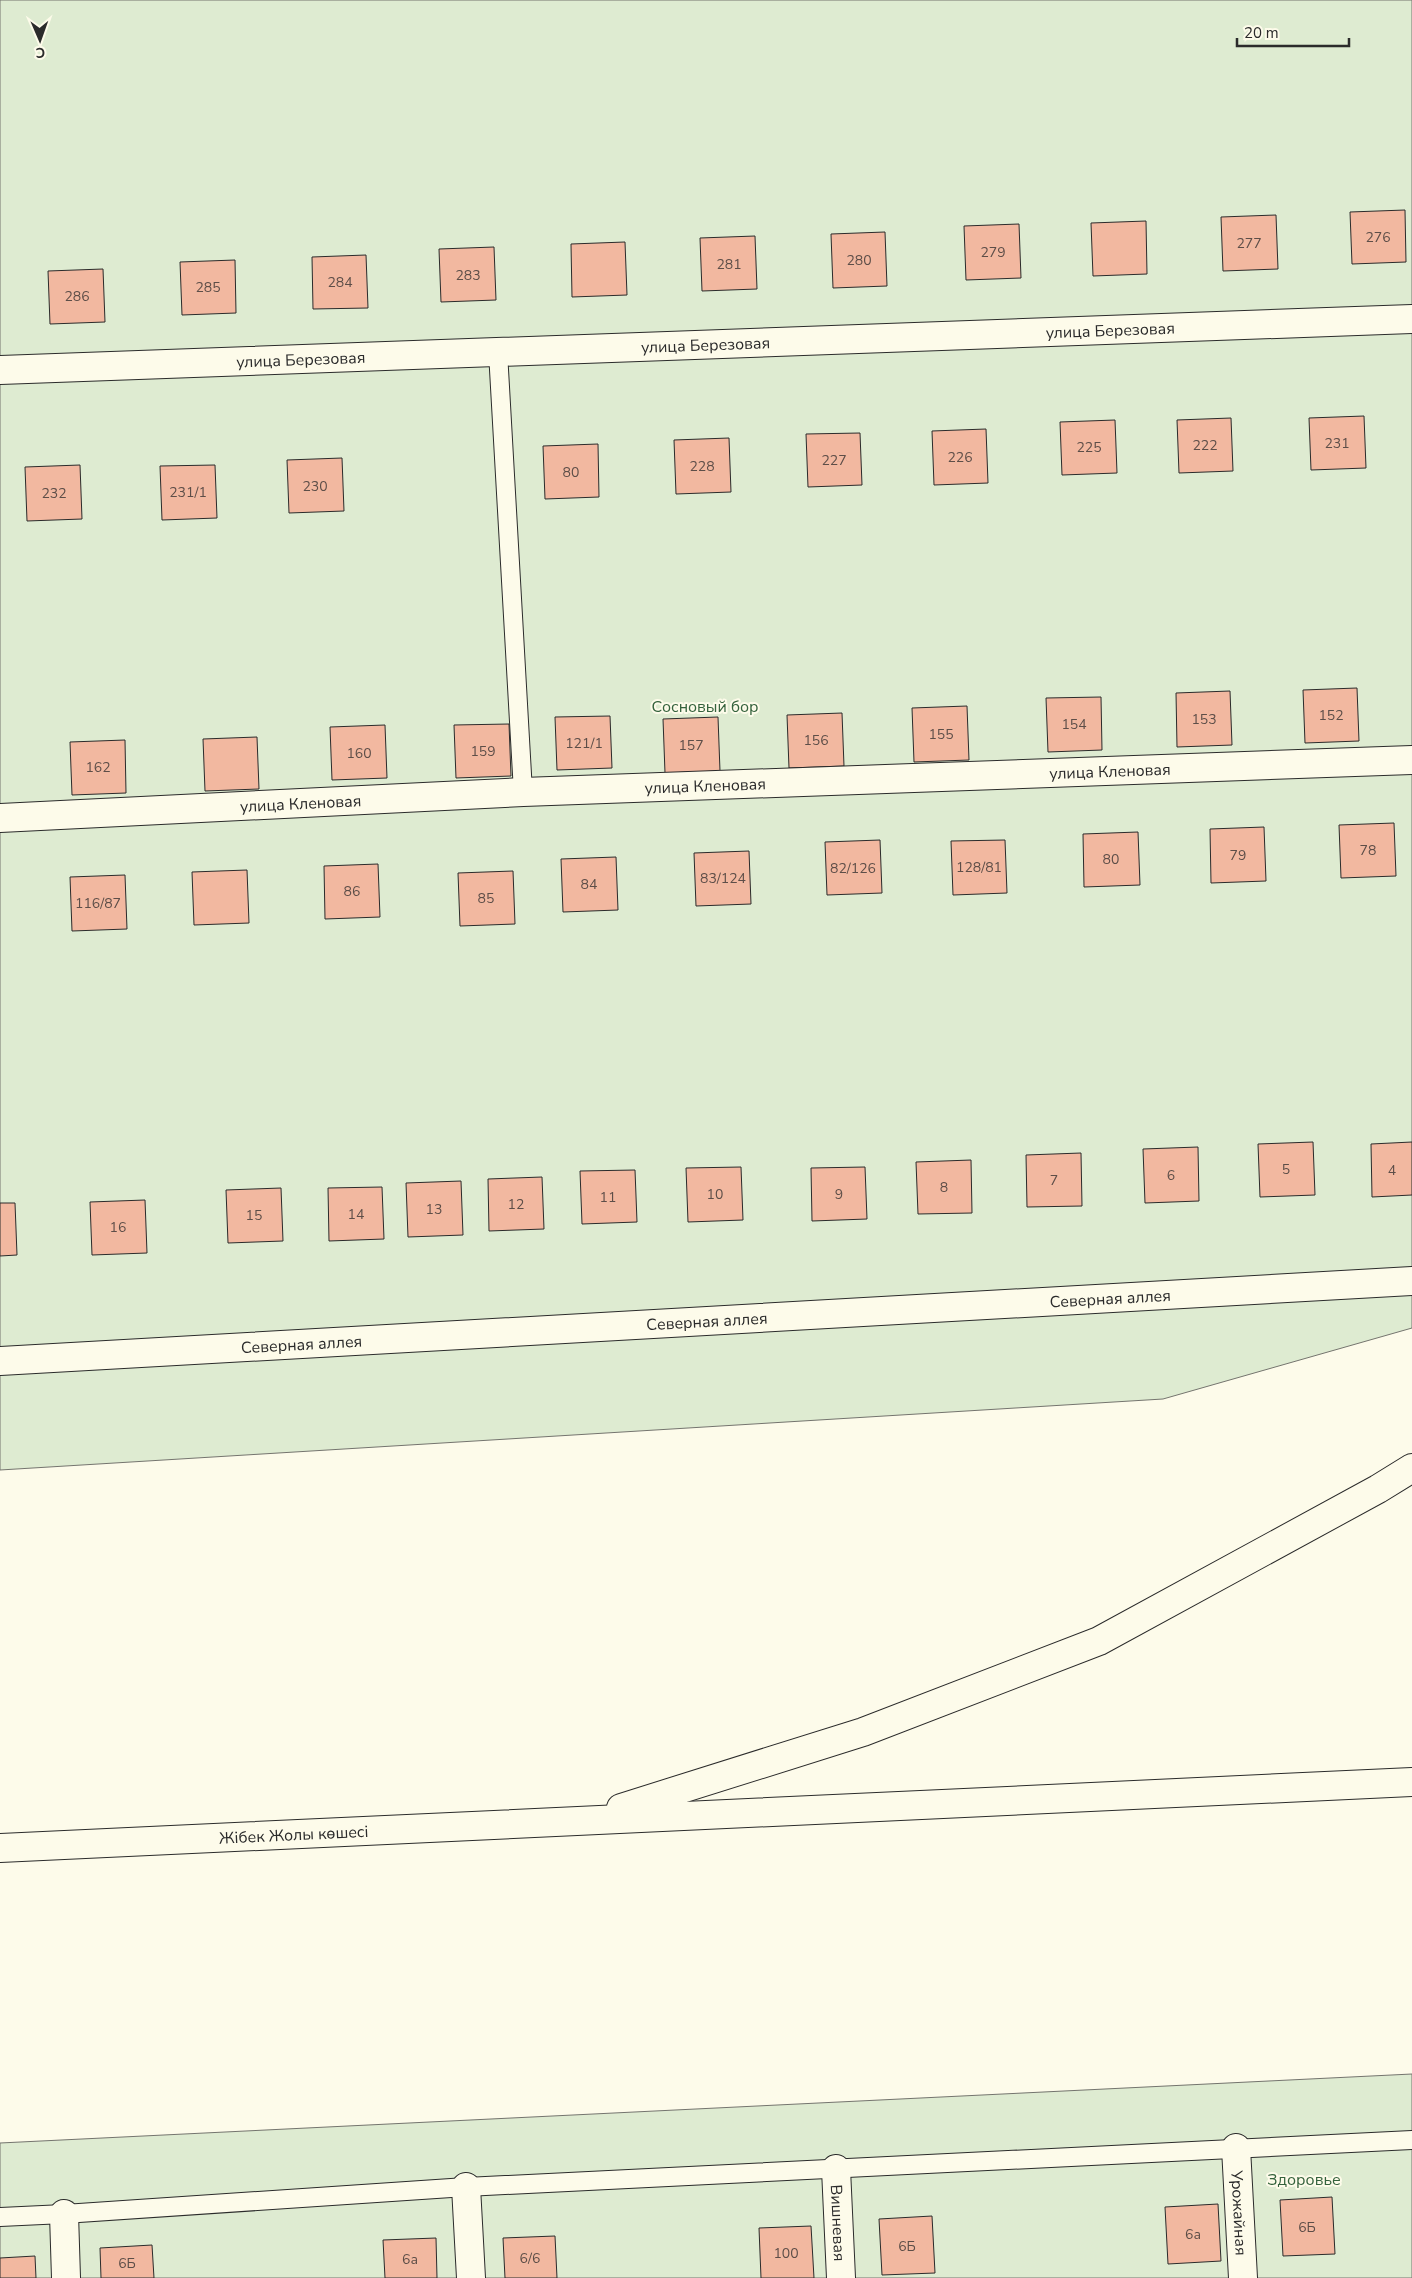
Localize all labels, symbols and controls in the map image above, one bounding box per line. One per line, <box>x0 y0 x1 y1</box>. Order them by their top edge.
north arrow <box>15 15 65 65</box>
scale bar <box>1237 15 1350 47</box>
text: 20 m <box>1244 23 1279 43</box>
text: С <box>35 43 46 62</box>
house number: 276 <box>1365 228 1391 247</box>
house number: 277 <box>1236 234 1262 253</box>
house number: 279 <box>980 243 1006 262</box>
house number: 280 <box>846 251 872 270</box>
house number: 281 <box>716 255 742 274</box>
house number: 283 <box>455 266 481 285</box>
house number: 284 <box>327 273 353 292</box>
house number: 285 <box>195 278 221 297</box>
house number: 286 <box>64 287 90 306</box>
street label: улица Березовая <box>1045 318 1175 344</box>
street label: улица Березовая <box>641 332 771 359</box>
street label: улица Березовая <box>236 347 366 373</box>
house number: 231 <box>1324 434 1350 453</box>
house number: 222 <box>1192 436 1218 455</box>
house number: 225 <box>1076 438 1102 457</box>
house number: 226 <box>947 448 973 467</box>
house number: 227 <box>821 451 847 470</box>
house number: 228 <box>689 457 715 476</box>
house number: 80 <box>563 463 579 482</box>
house number: 230 <box>302 477 328 496</box>
house number: 231/1 <box>169 483 207 502</box>
house number: 232 <box>41 484 67 503</box>
park label: Сосновый бор <box>651 696 759 718</box>
house number: 152 <box>1318 706 1344 725</box>
house number: 153 <box>1191 710 1217 729</box>
house number: 154 <box>1061 715 1087 734</box>
house number: 155 <box>928 725 954 744</box>
house number: 156 <box>803 731 829 750</box>
house number: 121/1 <box>565 734 603 753</box>
house number: 157 <box>678 736 704 755</box>
house number: 159 <box>470 742 496 761</box>
house number: 160 <box>346 744 372 763</box>
house number: 162 <box>85 758 111 777</box>
street label: улица Кленовая <box>1049 759 1171 785</box>
street label: улица Кленовая <box>644 773 766 800</box>
street label: улица Кленовая <box>240 790 362 818</box>
house number: 78 <box>1360 841 1376 860</box>
house number: 79 <box>1230 846 1246 865</box>
house number: 80 <box>1103 850 1119 869</box>
house number: 128/81 <box>956 858 1002 877</box>
house number: 82/126 <box>830 859 876 878</box>
house number: 83/124 <box>700 869 746 888</box>
house number: 84 <box>581 875 597 894</box>
house number: 86 <box>344 882 360 901</box>
house number: 85 <box>478 889 494 908</box>
house number: 116/87 <box>75 894 121 913</box>
house number: 5 <box>1282 1160 1290 1179</box>
house number: 4 <box>1388 1161 1396 1180</box>
house number: 6 <box>1167 1166 1175 1185</box>
house number: 7 <box>1050 1171 1058 1190</box>
house number: 8 <box>940 1178 948 1197</box>
house number: 10 <box>707 1185 723 1204</box>
house number: 9 <box>835 1185 843 1204</box>
house number: 11 <box>600 1188 616 1207</box>
house number: 12 <box>508 1195 524 1214</box>
house number: 13 <box>426 1200 442 1219</box>
house number: 14 <box>348 1205 364 1224</box>
house number: 15 <box>246 1206 262 1225</box>
house number: 16 <box>110 1218 126 1237</box>
street label: Северная аллея <box>1049 1285 1171 1314</box>
street label: Северная аллея <box>646 1308 768 1336</box>
street label: Северная аллея <box>240 1331 363 1359</box>
street label: Жібек Жолы көшесі <box>219 1821 369 1850</box>
street label: Урожайная <box>1225 2169 1252 2256</box>
park label: Здоровье <box>1267 2169 1341 2191</box>
street label: Вишневая <box>825 2184 850 2262</box>
house number: 6Б <box>1298 2218 1316 2237</box>
house number: 6а <box>1185 2225 1201 2244</box>
house number: 6Б <box>898 2237 916 2256</box>
house number: 100 <box>773 2244 799 2263</box>
house number: 6/6 <box>520 2249 540 2268</box>
house number: 6а <box>402 2250 418 2269</box>
house number: 6Б <box>118 2254 136 2273</box>

